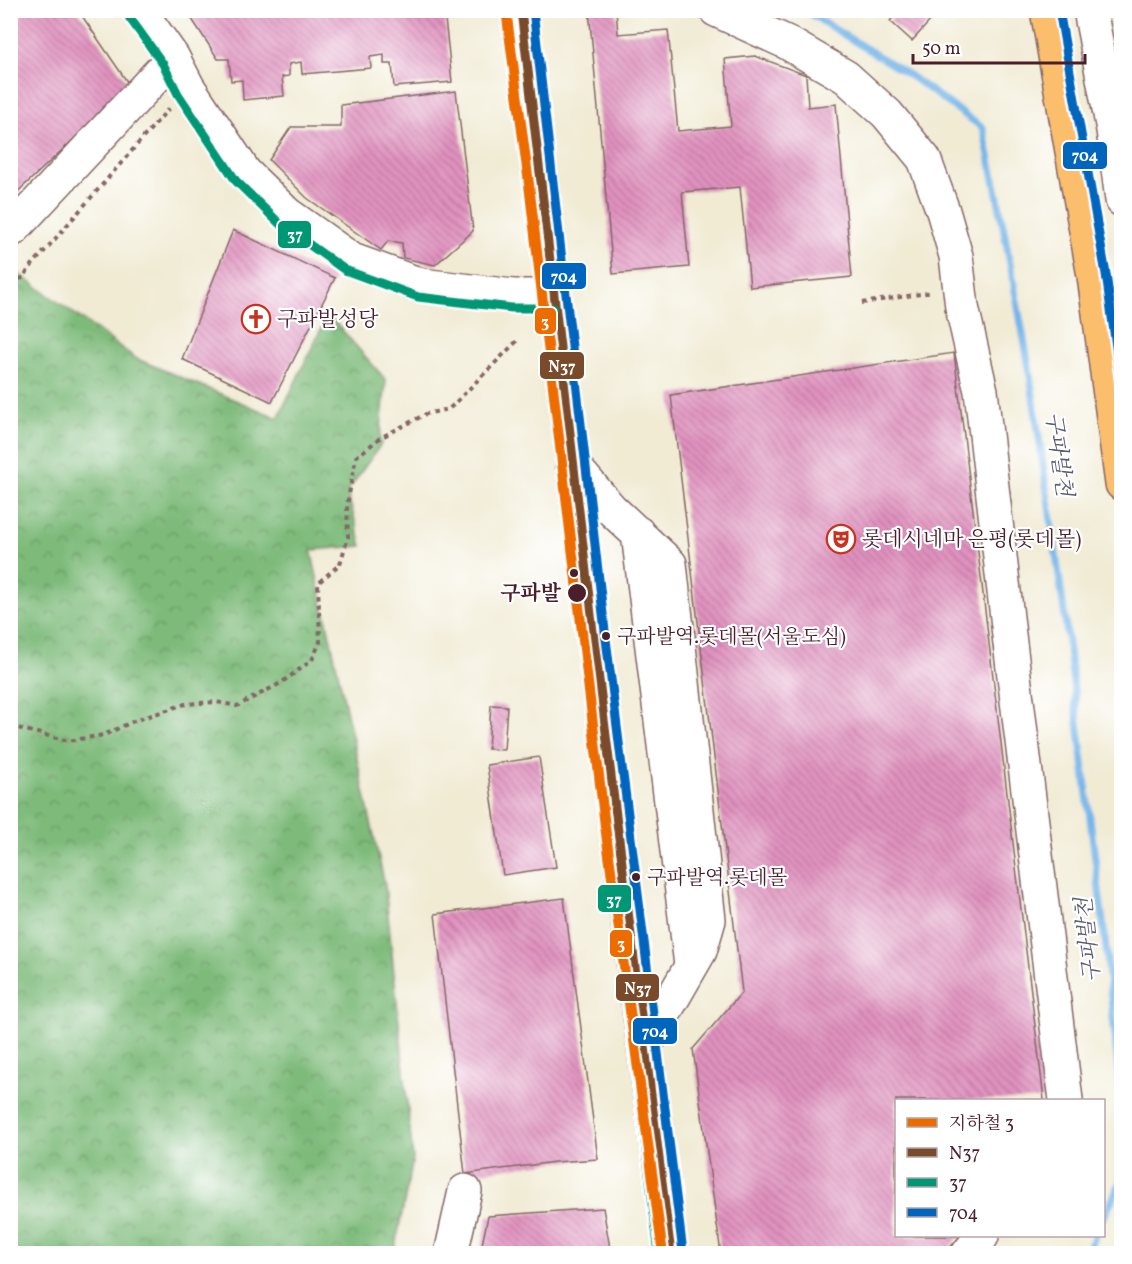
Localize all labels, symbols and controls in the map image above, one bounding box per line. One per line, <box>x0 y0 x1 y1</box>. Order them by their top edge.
scale bar <box>913 27 1086 65</box>
text: 50 m <box>922 37 961 62</box>
line badge: 704 <box>1062 141 1108 170</box>
text: 704 <box>1072 146 1098 168</box>
line badge: 37 <box>277 220 312 249</box>
text: 37 <box>287 225 303 247</box>
line badge: 704 <box>541 262 587 290</box>
text: 704 <box>551 267 577 289</box>
church icon: 구파발성당 <box>240 303 272 335</box>
place label: 구파발성당 <box>277 306 379 335</box>
line badge: 3 <box>534 307 557 335</box>
text: 3 <box>541 312 549 334</box>
line badge: N37 <box>539 351 585 380</box>
text: N37 <box>548 357 576 379</box>
water label: 구파발천 <box>1036 410 1079 500</box>
theatre icon: 롯데시네마 은평(롯데몰) <box>825 523 857 555</box>
place label: 롯데시네마 은평(롯데몰) <box>862 526 1081 555</box>
unlabelled marker <box>568 567 580 579</box>
place label: 구파발 <box>500 580 562 609</box>
marker: 구파발 <box>566 582 588 604</box>
place label: 구파발역.롯데몰(서울도심) <box>617 624 846 652</box>
marker: 구파발역.롯데몰(서울도심) <box>600 630 612 642</box>
place label: 구파발역.롯데몰 <box>647 865 787 893</box>
marker: 구파발역.롯데몰 <box>630 871 642 883</box>
line badge: 37 <box>597 884 632 913</box>
text: 37 <box>606 890 622 912</box>
water label: 구파발천 <box>1069 894 1109 984</box>
line badge: 3 <box>609 929 633 958</box>
text: 3 <box>617 934 625 956</box>
line badge: N37 <box>615 973 660 1002</box>
text: N37 <box>624 979 652 1001</box>
line badge: 704 <box>632 1017 678 1045</box>
text: 704 <box>642 1022 668 1044</box>
legend <box>895 1099 1105 1237</box>
text: 지하철 3 <box>949 1112 1014 1137</box>
text: N37 <box>949 1142 980 1167</box>
text: 37 <box>949 1172 967 1197</box>
text: 704 <box>949 1202 978 1227</box>

